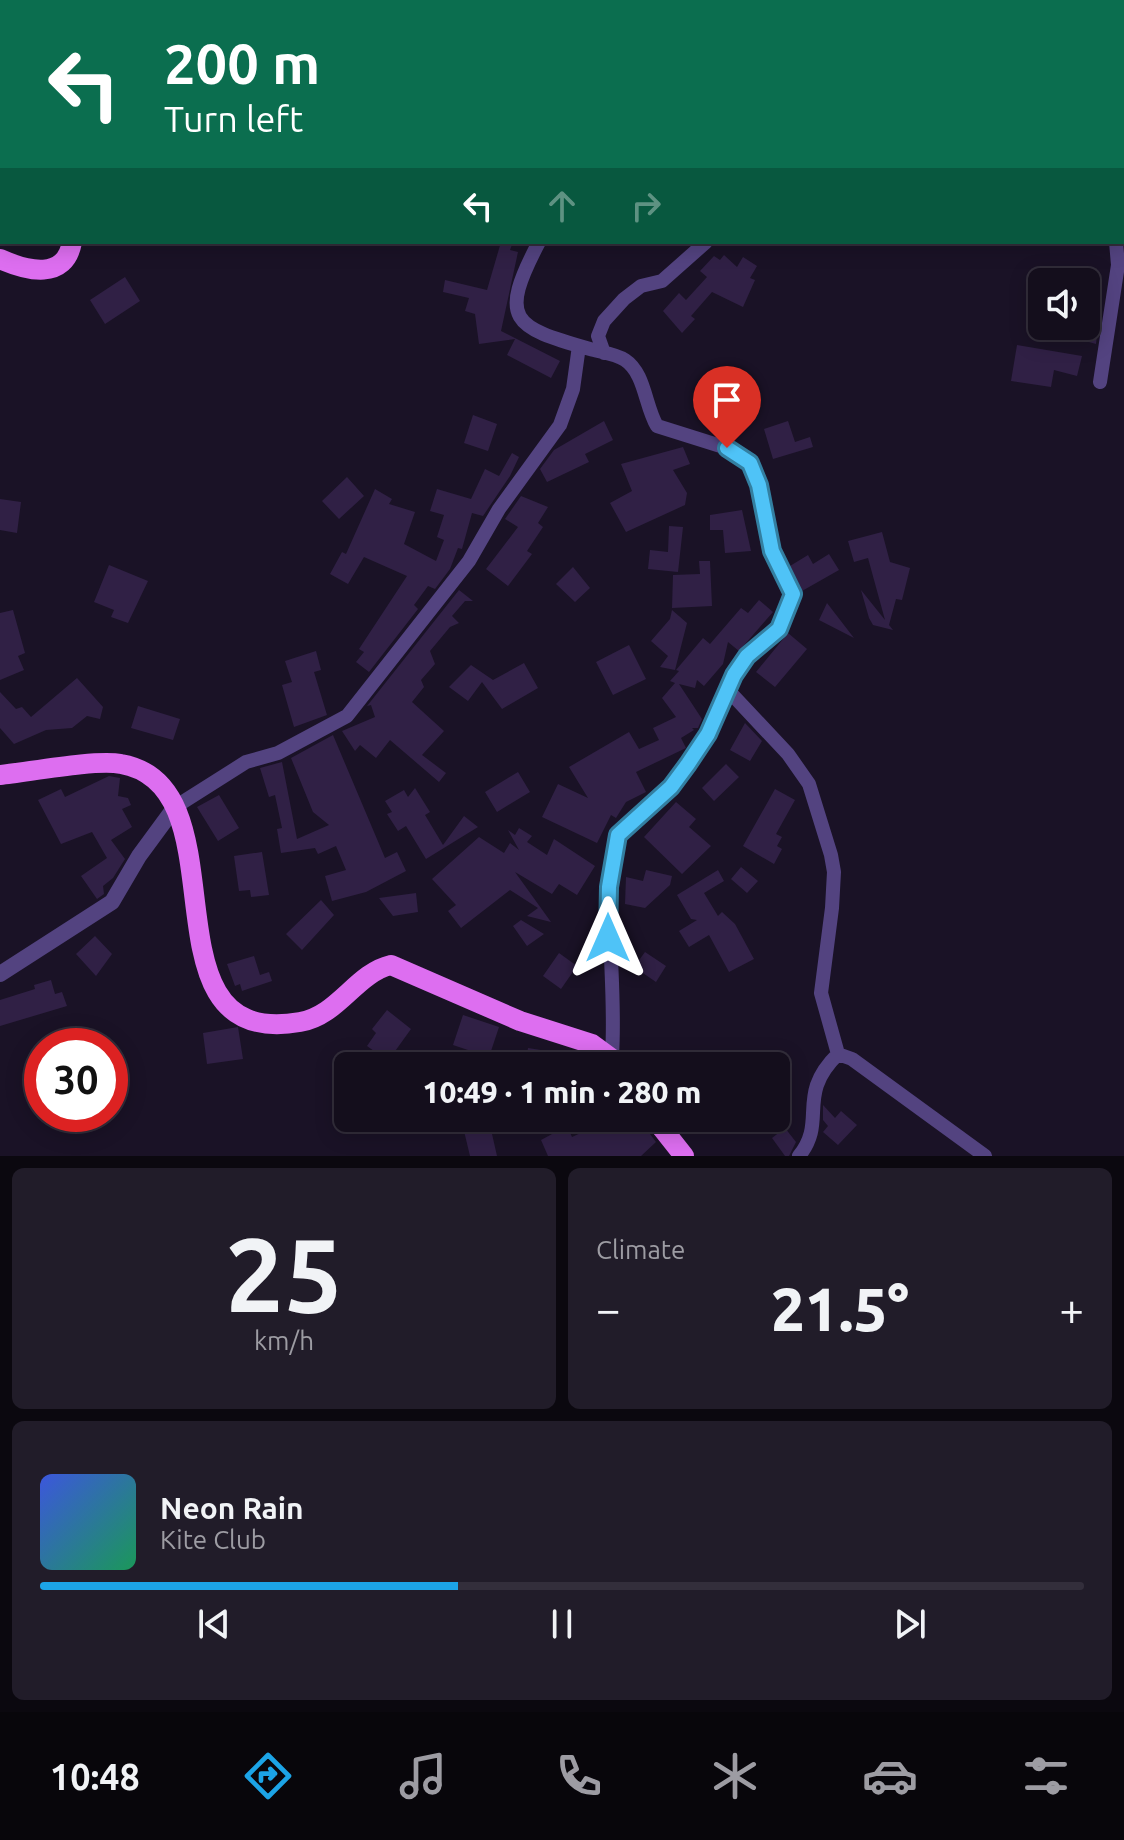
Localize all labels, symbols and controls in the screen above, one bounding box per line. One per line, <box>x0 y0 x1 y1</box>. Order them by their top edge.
icon: left <box>32 32 136 136</box>
text: 200 m <box>164 32 320 95</box>
text: Turn left <box>164 98 303 139</box>
icon: left <box>456 184 500 228</box>
icon: ahead <box>540 184 584 228</box>
icon: right <box>624 184 668 228</box>
map controls <box>1028 268 1100 340</box>
button: sound <box>1028 268 1100 340</box>
pin <box>693 366 761 448</box>
icon: arrive <box>705 378 749 422</box>
position arrow <box>566 896 650 980</box>
speed limit sign: 30 <box>24 1028 128 1132</box>
text: 10:49 · 1 min · 280 m <box>423 1075 701 1109</box>
text: 25 <box>225 1215 343 1332</box>
text: Climate <box>596 1235 685 1264</box>
text: 21.5° <box>771 1275 909 1342</box>
text: − <box>596 1284 621 1333</box>
text: + <box>1059 1284 1084 1333</box>
text: km/h <box>254 1326 314 1355</box>
text: Neon Rain <box>160 1491 304 1525</box>
text: Kite Club <box>160 1525 266 1554</box>
icon: previous <box>192 1602 236 1646</box>
icon: pause <box>540 1602 584 1646</box>
icon: next <box>888 1602 932 1646</box>
icon: directions <box>240 1748 296 1804</box>
icon: music <box>395 1748 451 1804</box>
icon: phone <box>551 1748 607 1804</box>
icon: climate <box>707 1748 763 1804</box>
icon: car <box>862 1748 918 1804</box>
icon: filters <box>1018 1748 1074 1804</box>
text: 10:48 <box>50 1756 140 1797</box>

